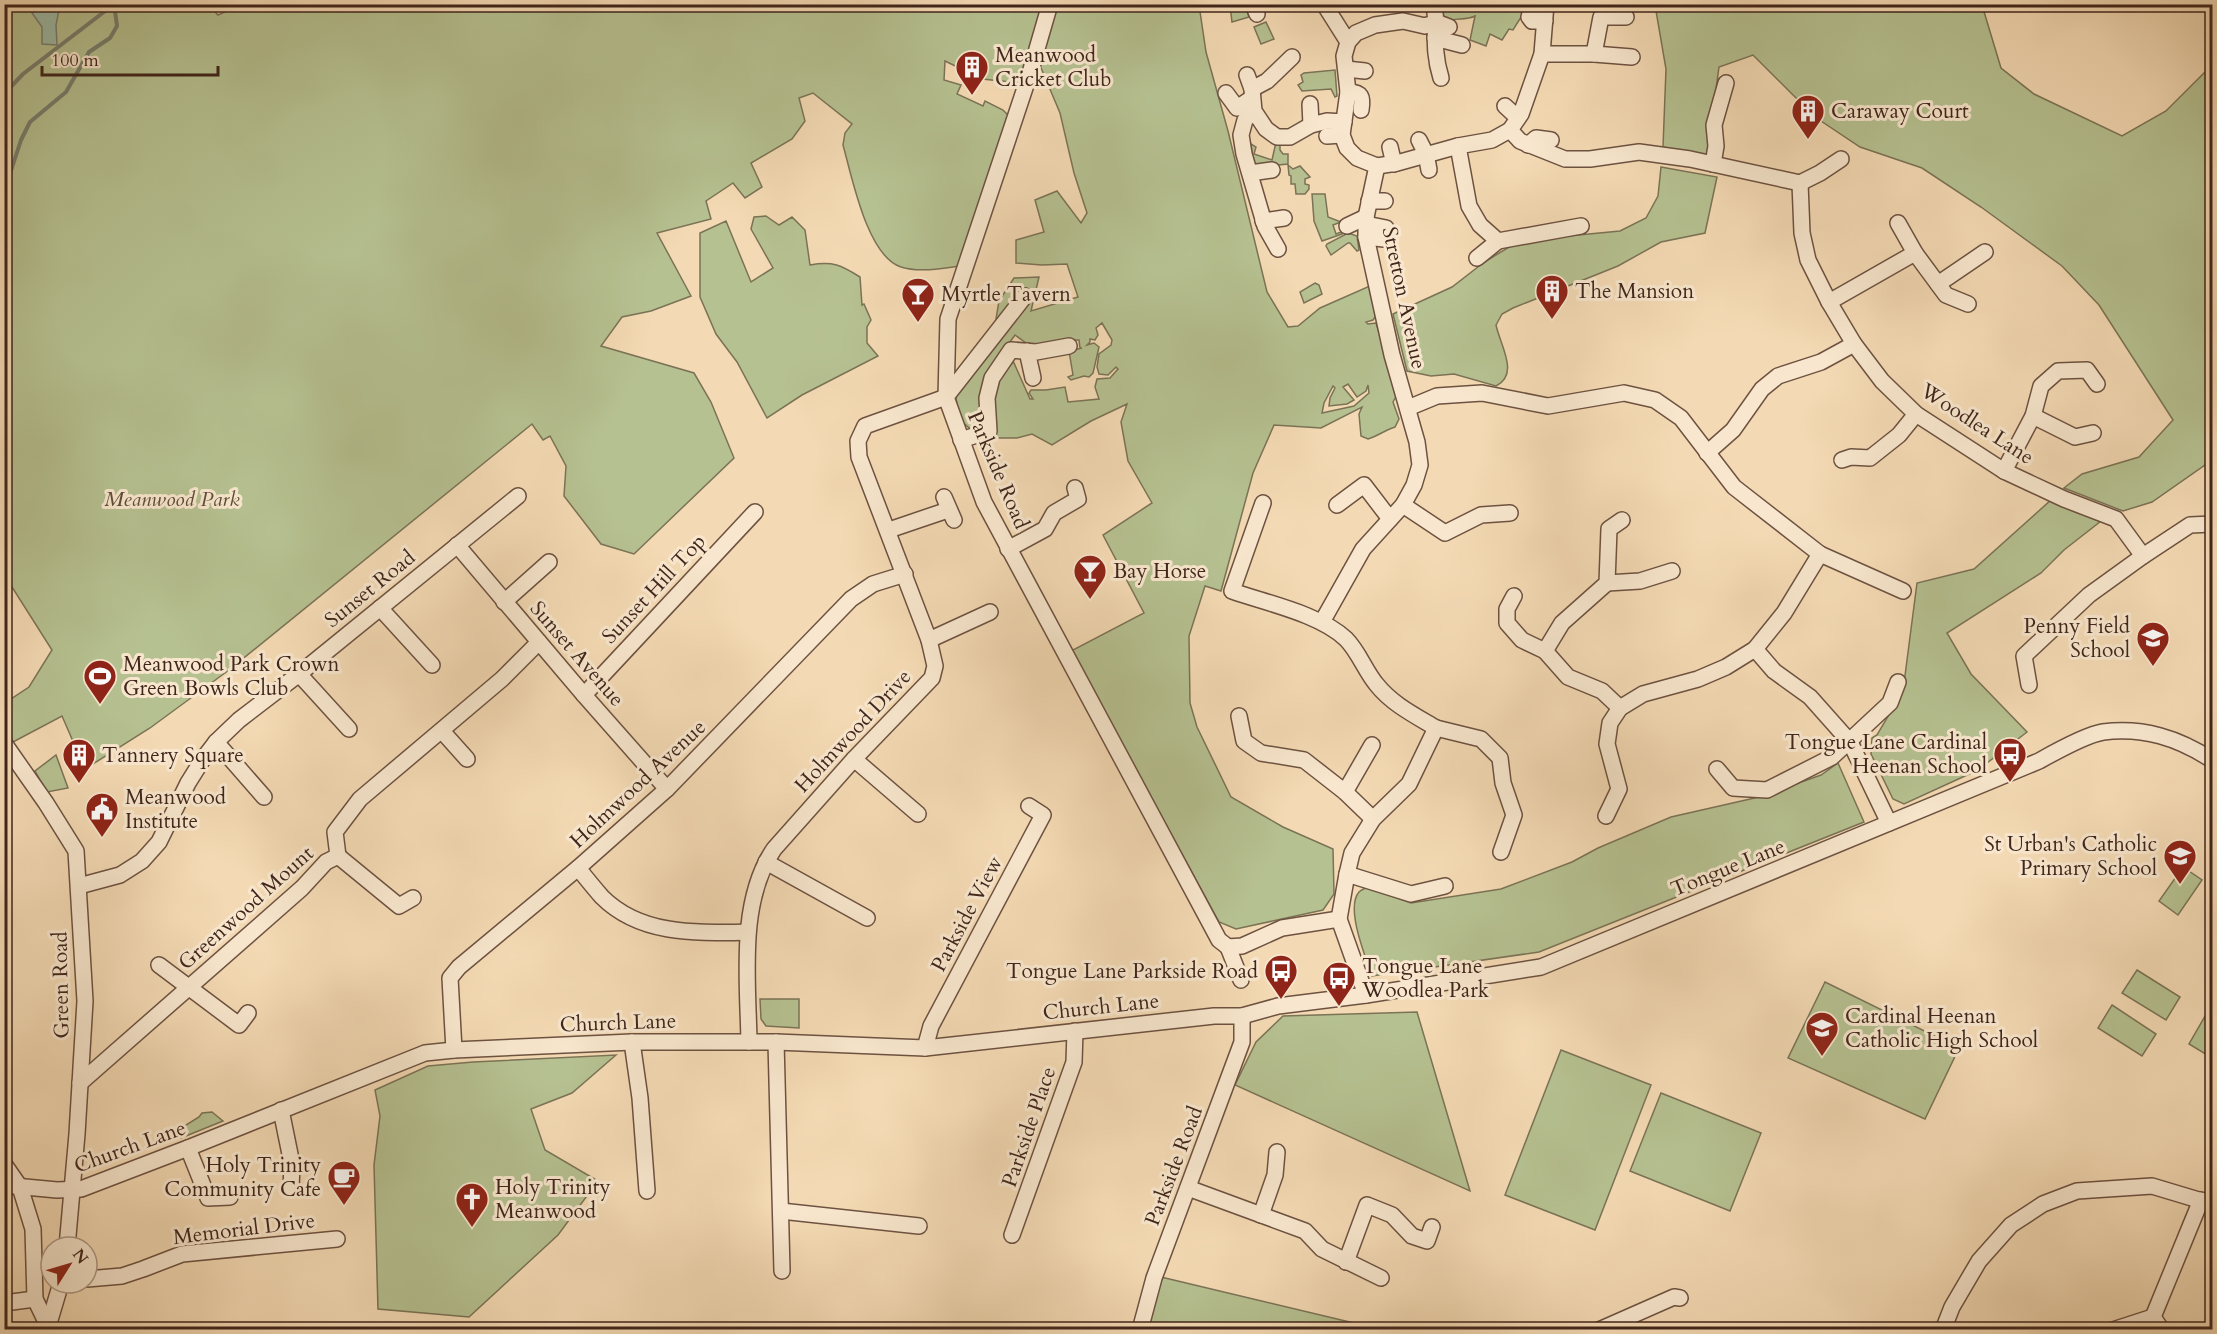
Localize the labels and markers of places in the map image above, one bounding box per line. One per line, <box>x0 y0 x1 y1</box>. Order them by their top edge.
place label: Meanwood Cricket Club <box>995 41 1111 94</box>
building icon: Meanwood Cricket Club <box>954 49 990 96</box>
building icon: Caraway Court <box>1790 93 1826 140</box>
place label: Caraway Court <box>1831 97 1969 126</box>
building icon: The Mansion <box>1534 273 1570 320</box>
bar icon: Myrtle Tavern <box>900 276 936 323</box>
place label: The Mansion <box>1575 277 1694 306</box>
place label: Myrtle Tavern <box>941 280 1071 309</box>
bar icon: Bay Horse <box>1072 553 1108 600</box>
place label: Bay Horse <box>1113 557 1206 586</box>
place label: Penny Field School <box>2024 612 2130 665</box>
school or university icon: Penny Field School <box>2135 620 2171 667</box>
place label: Meanwood Park Crown Green Bowls Club <box>123 650 340 703</box>
sports icon: Meanwood Park Crown Green Bowls Club <box>82 658 118 705</box>
place label: Tongue Lane Cardinal Heenan School <box>1785 728 1987 781</box>
bus stop icon: Tongue Lane Cardinal Heenan School <box>1992 736 2028 783</box>
building icon: Tannery Square <box>61 737 97 784</box>
place label: Tannery Square <box>102 741 244 770</box>
place label: Meanwood Institute <box>125 783 226 836</box>
public building icon: Meanwood Institute <box>84 791 120 838</box>
place label: St Urban's Catholic Primary School <box>1984 830 2157 883</box>
school or university icon: St Urban's Catholic Primary School <box>2162 838 2198 885</box>
place label: Tongue Lane Woodlea Park <box>1361 952 1490 1005</box>
bus stop icon: Tongue Lane Parkside Road <box>1263 953 1299 1000</box>
place label: Tongue Lane Parkside Road <box>1006 957 1258 986</box>
bus stop icon: Tongue Lane Woodlea Park <box>1321 960 1357 1007</box>
place label: Cardinal Heenan Catholic High School <box>1845 1002 2038 1055</box>
school or university icon: Cardinal Heenan Catholic High School <box>1804 1010 1840 1057</box>
place label: Holy Trinity Community Cafe <box>164 1151 321 1204</box>
cafe icon: Holy Trinity Community Cafe <box>326 1159 362 1206</box>
place label: Holy Trinity Meanwood <box>495 1173 611 1226</box>
church icon: Holy Trinity Meanwood <box>454 1181 490 1228</box>

